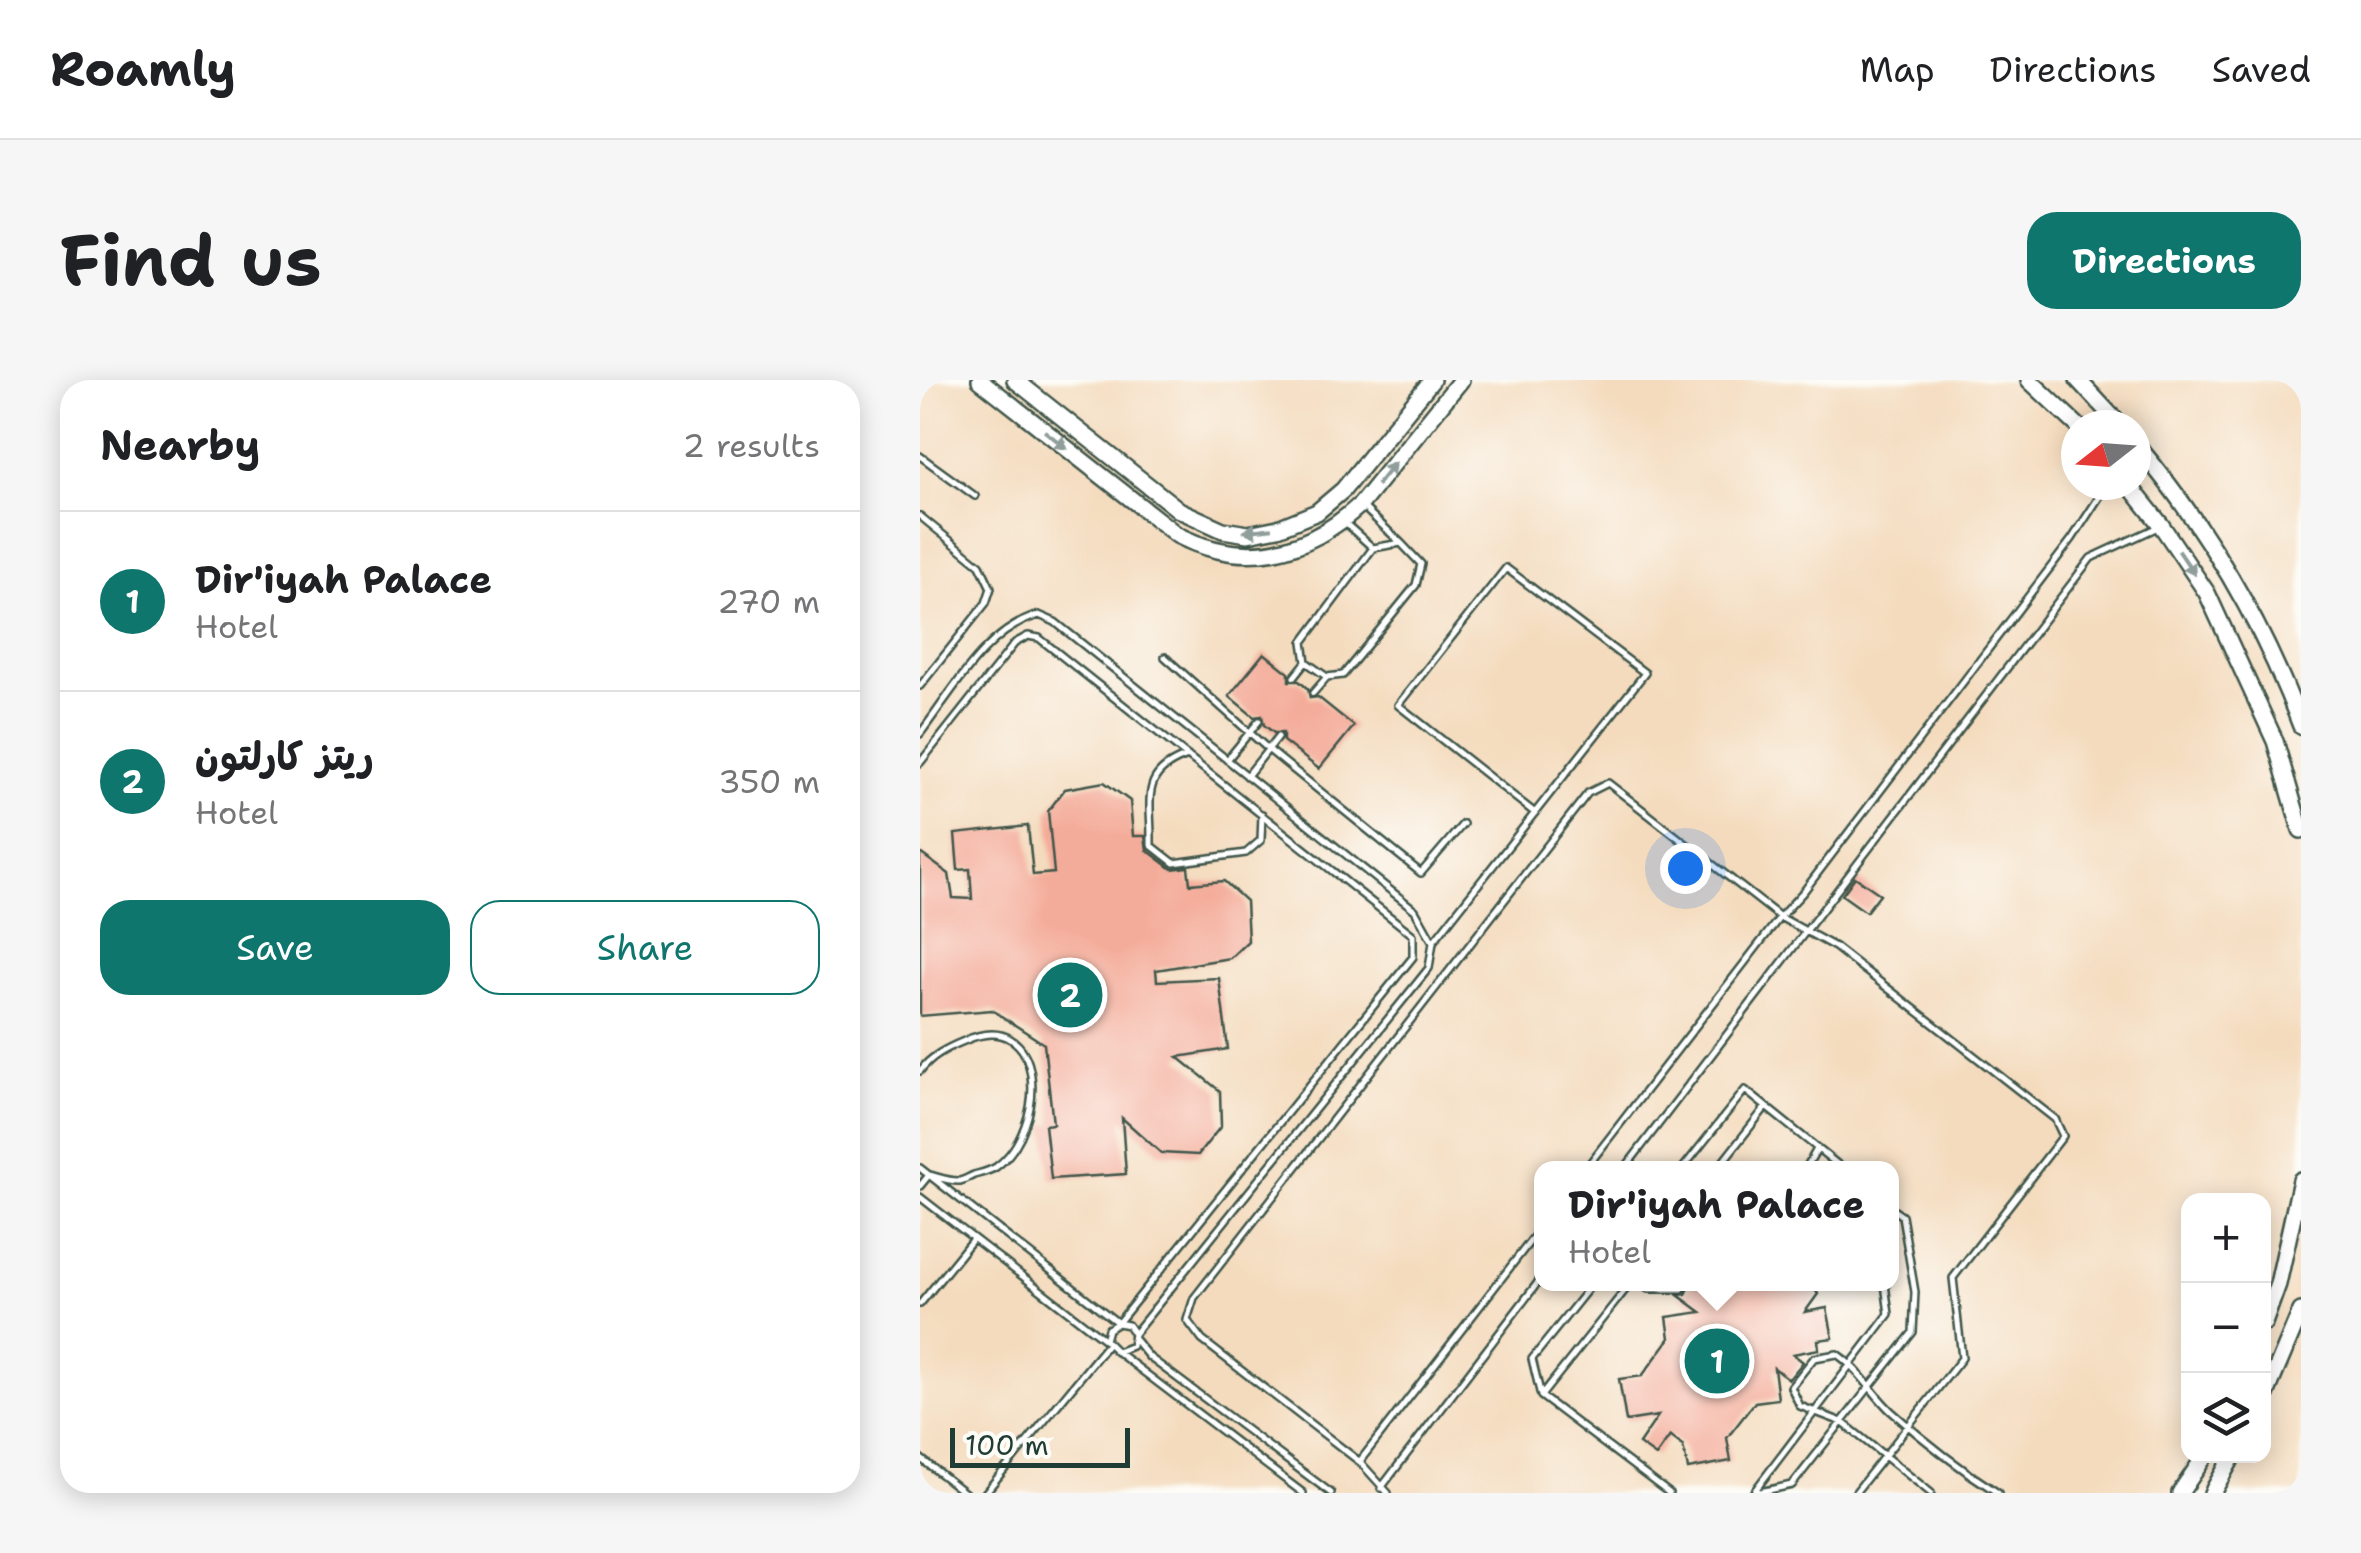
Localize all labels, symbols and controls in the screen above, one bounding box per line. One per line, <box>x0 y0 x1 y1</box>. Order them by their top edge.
text: Roamly <box>50 37 236 101</box>
text: Map <box>1860 46 1935 93</box>
text: Directions <box>1990 46 2157 93</box>
text: Saved <box>2212 46 2311 93</box>
button: Directions <box>2027 212 2301 309</box>
text: Find us <box>60 214 322 307</box>
north arrow <box>2061 410 2151 500</box>
text: Nearby <box>100 417 260 473</box>
text: 2 results <box>683 424 820 467</box>
one-way arrow <box>1044 429 1069 450</box>
one-way arrow <box>1375 461 1396 486</box>
one-way arrow <box>1242 523 1273 539</box>
one-way arrow <box>2177 550 2196 577</box>
text: Dir'iyah Palace <box>195 554 492 605</box>
text: 1 <box>125 580 140 623</box>
text: 270 m <box>717 580 820 623</box>
text: Hotel <box>195 605 278 648</box>
text: ريتز كارلتون <box>195 731 374 782</box>
text: 2 <box>121 760 144 803</box>
text: 350 m <box>718 760 820 803</box>
text: Hotel <box>195 791 278 834</box>
your location <box>1660 843 1711 894</box>
button: Save <box>100 900 450 995</box>
button: Share <box>470 900 820 995</box>
pin: 2 <box>1038 958 1102 1032</box>
popup <box>1534 1161 1899 1291</box>
text: Dir'iyah Palace <box>1568 1179 1865 1230</box>
map controls <box>2181 1193 2271 1463</box>
button: + <box>2181 1193 2271 1283</box>
text: Hotel <box>1568 1230 1651 1273</box>
button: − <box>2181 1283 2271 1373</box>
pin: 1 <box>1684 1324 1750 1398</box>
button: layers <box>2181 1373 2271 1463</box>
scale bar <box>950 1423 1130 1468</box>
text: 100 m <box>965 1426 1049 1464</box>

